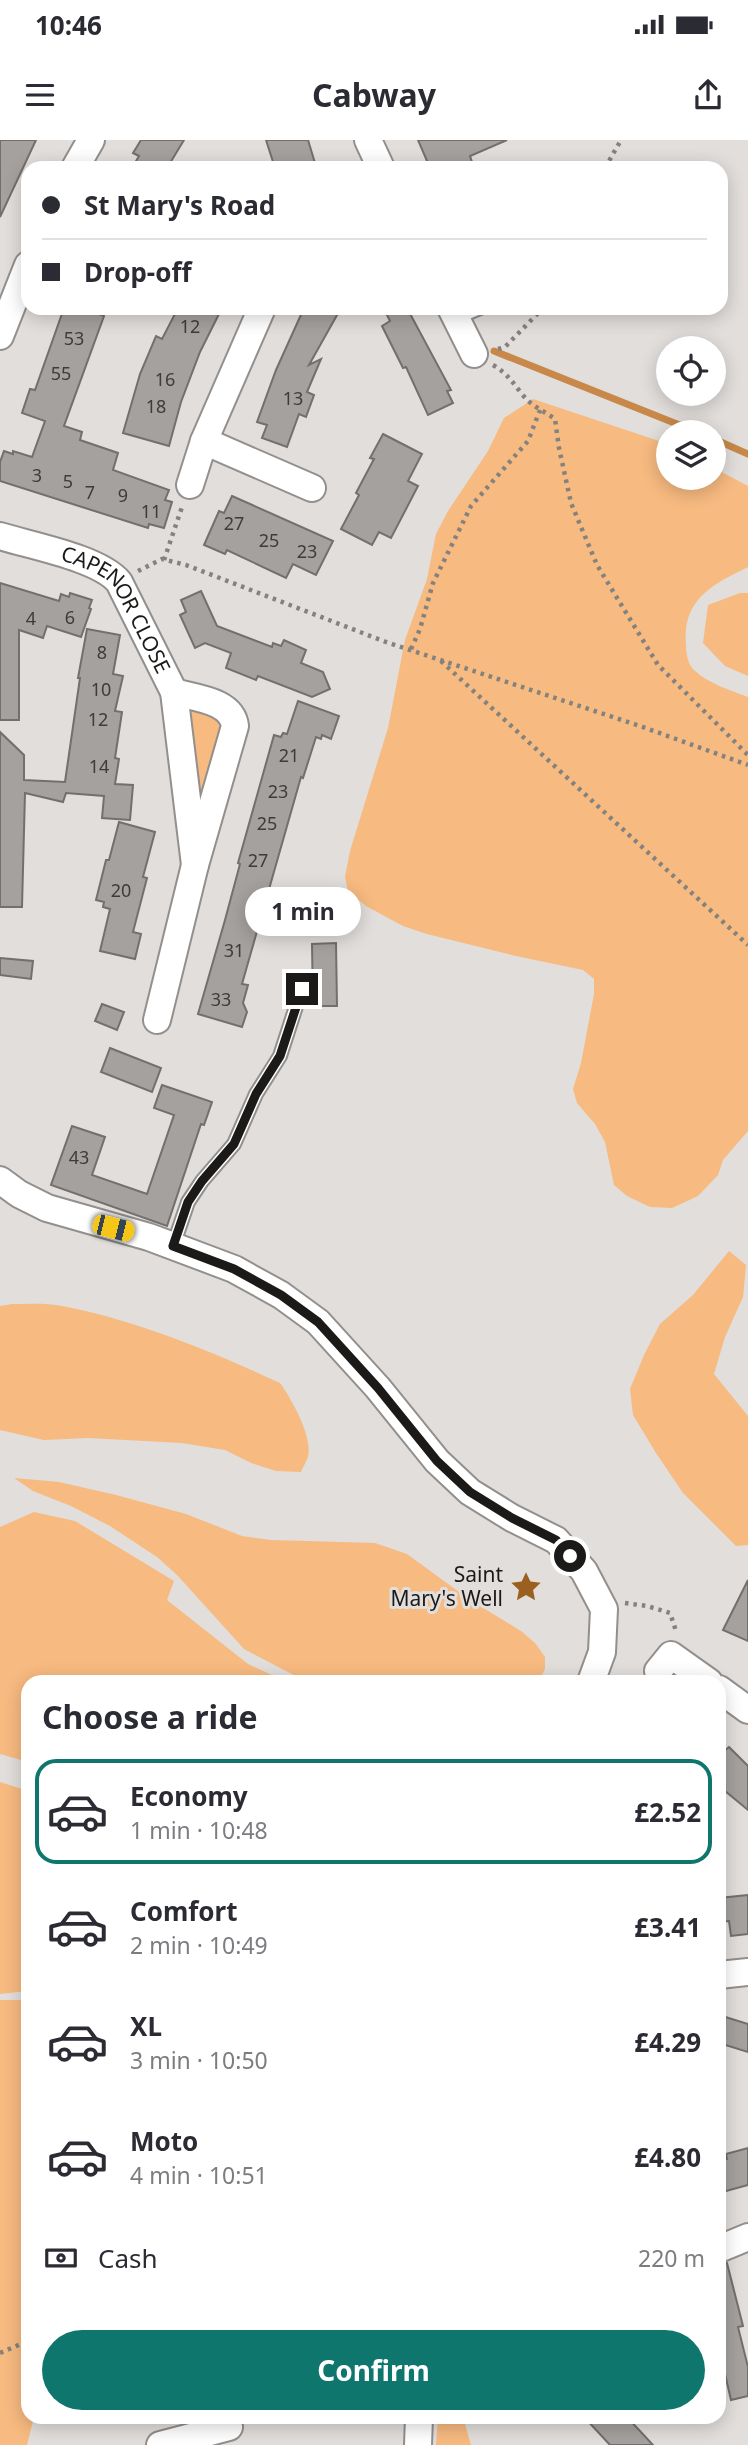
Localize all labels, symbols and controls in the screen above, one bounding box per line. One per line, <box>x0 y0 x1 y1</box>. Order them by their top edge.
text: 10:46 <box>35 7 102 43</box>
text: Cabway <box>312 73 436 116</box>
icon: menu <box>21 76 59 114</box>
icon: share <box>689 76 727 114</box>
text: St Mary's Road <box>84 187 275 223</box>
text: Drop-off <box>84 254 191 290</box>
house number: 12 <box>180 314 200 338</box>
house number: 53 <box>64 326 84 350</box>
map controls <box>656 336 726 490</box>
button: locate <box>656 336 726 406</box>
house number: 55 <box>51 361 71 385</box>
house number: 16 <box>155 367 175 391</box>
house number: 13 <box>283 386 303 410</box>
house number: 18 <box>146 394 166 418</box>
button: layers <box>656 420 726 490</box>
house number: 3 <box>32 463 42 487</box>
house number: 5 <box>63 469 73 493</box>
house number: 7 <box>85 480 95 504</box>
house number: 9 <box>118 483 128 507</box>
house number: 11 <box>141 499 161 523</box>
house number: 27 <box>224 511 244 535</box>
house number: 25 <box>259 528 279 552</box>
street label: CAPENOR CLOSE <box>58 539 178 678</box>
house number: 23 <box>297 539 317 563</box>
house number: 6 <box>65 605 75 629</box>
house number: 4 <box>26 606 36 630</box>
house number: 8 <box>97 640 107 664</box>
house number: 10 <box>91 677 111 701</box>
house number: 12 <box>88 707 108 731</box>
house number: 21 <box>279 743 299 767</box>
house number: 14 <box>89 754 109 778</box>
house number: 23 <box>268 779 288 803</box>
house number: 25 <box>257 811 277 835</box>
house number: 27 <box>248 848 268 872</box>
house number: 20 <box>111 878 131 902</box>
callout: 1 min <box>244 888 360 936</box>
text: 1 min <box>271 895 335 927</box>
house number: 31 <box>224 938 244 962</box>
route end <box>286 973 318 1005</box>
house number: 33 <box>211 987 231 1011</box>
house number: 43 <box>69 1145 89 1169</box>
car <box>91 1213 136 1243</box>
route start <box>554 1540 586 1572</box>
place label: Saint Mary's Well <box>391 1560 503 1612</box>
place icon: Saint Mary's Well <box>509 1570 543 1604</box>
text: Choose a ride <box>42 1695 258 1738</box>
text: Economy <box>130 1778 248 1814</box>
icon: car <box>46 1780 109 1843</box>
text: £2.52 <box>634 1794 701 1830</box>
text: 1 min · 10:48 <box>130 1814 268 1846</box>
text: Comfort <box>130 1893 238 1929</box>
icon: car <box>46 1895 109 1958</box>
text: £3.41 <box>634 1909 701 1945</box>
text: 2 min · 10:49 <box>130 1929 268 1961</box>
text: XL <box>130 2008 162 2044</box>
icon: car <box>46 2010 109 2073</box>
text: £4.29 <box>634 2024 701 2060</box>
text: 3 min · 10:50 <box>130 2044 268 2076</box>
text: Moto <box>130 2123 198 2159</box>
icon: car <box>46 2125 109 2188</box>
text: £4.80 <box>634 2139 701 2175</box>
text: 4 min · 10:51 <box>130 2159 268 2191</box>
icon: cash <box>42 2239 80 2277</box>
text: Cash <box>98 2240 158 2276</box>
text: 220 m <box>638 2242 705 2274</box>
button: Confirm <box>42 2330 705 2410</box>

